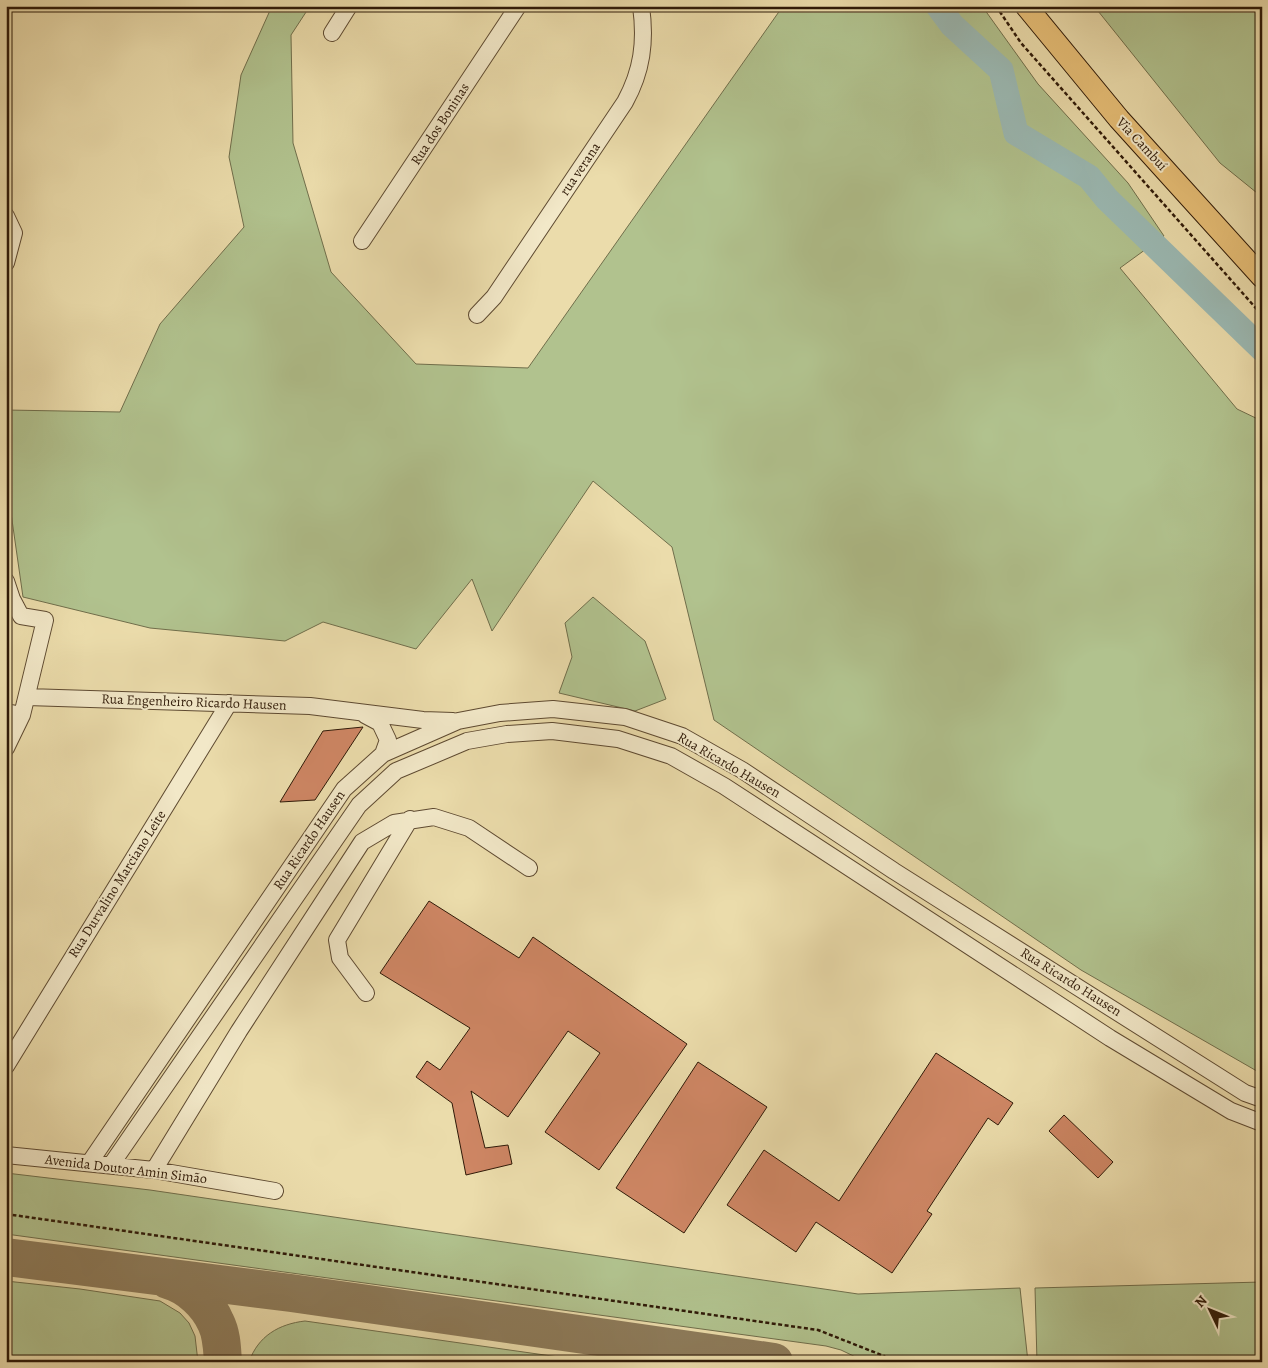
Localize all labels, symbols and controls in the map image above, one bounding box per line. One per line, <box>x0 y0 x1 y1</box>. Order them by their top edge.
street label: Rua dos Boninas <box>406 79 474 169</box>
street label: Via Cambuí <box>1112 112 1172 175</box>
street label: rua verana <box>555 138 605 199</box>
street label: Rua Engenheiro Ricardo Hausen <box>101 689 287 715</box>
street label: Rua Ricardo Hausen <box>674 728 784 802</box>
street label: Rua Ricardo Hausen <box>269 786 350 893</box>
street label: Rua Durvalino Marciano Leite <box>64 807 170 961</box>
street label: Rua Ricardo Hausen <box>1017 943 1126 1021</box>
street label: Avenida Doutor Amin Simão <box>43 1150 208 1188</box>
north arrow <box>1186 1286 1236 1336</box>
text: N <box>1190 1291 1211 1312</box>

